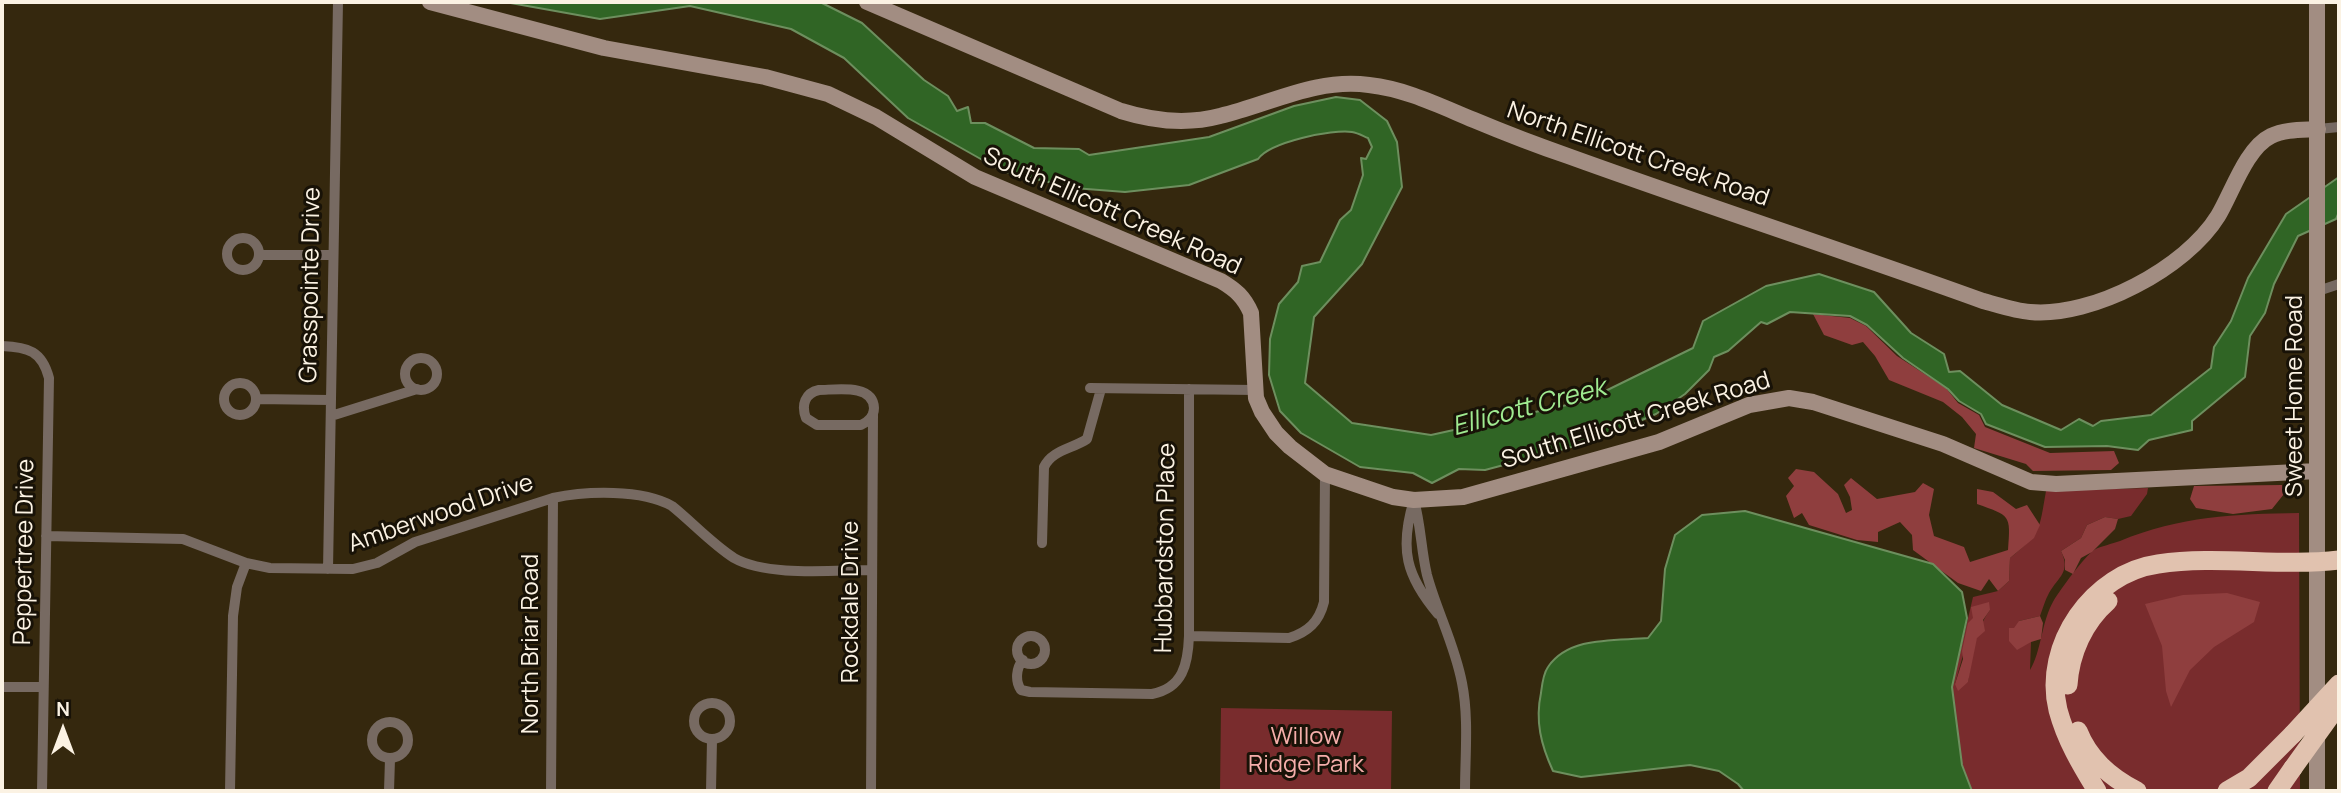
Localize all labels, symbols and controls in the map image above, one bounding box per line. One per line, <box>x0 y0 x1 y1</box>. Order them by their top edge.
street label: North Ellicott Creek Road <box>1503 97 1773 213</box>
street label: South Ellicott Creek Road <box>979 142 1245 282</box>
street label: Grasspointe Drive <box>295 187 327 383</box>
street label: Sweet Home Road <box>2281 295 2309 497</box>
street label: South Ellicott Creek Road <box>1498 366 1774 476</box>
water label: Ellicott Creek <box>1449 372 1609 444</box>
street label: Hubbardston Place <box>1150 443 1182 653</box>
street label: Peppertree Drive <box>9 459 41 645</box>
street label: Amberwood Drive <box>345 469 537 559</box>
street label: Rockdale Drive <box>837 521 865 683</box>
street label: North Briar Road <box>517 554 545 734</box>
north arrow <box>28 695 98 765</box>
text: N <box>56 696 70 722</box>
park label: Willow Ridge Park <box>1248 723 1364 779</box>

